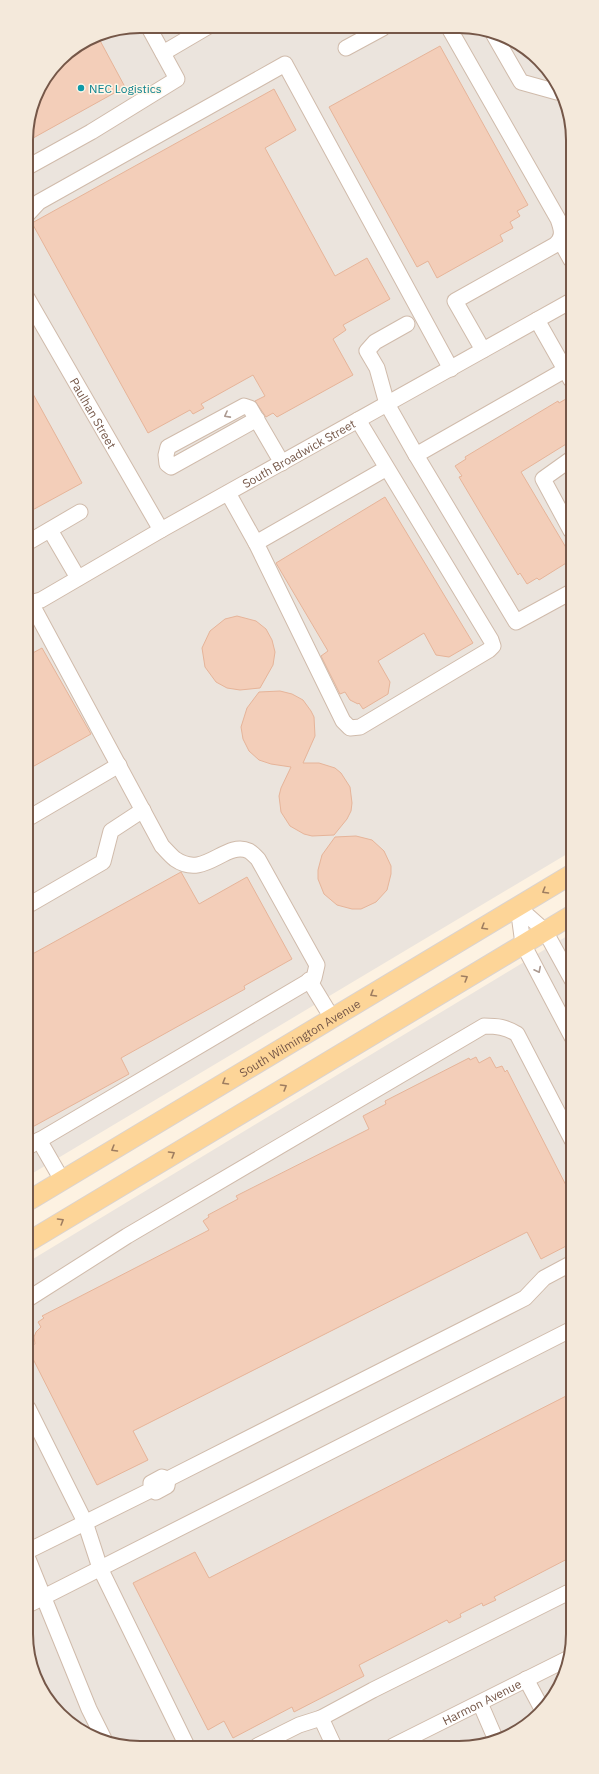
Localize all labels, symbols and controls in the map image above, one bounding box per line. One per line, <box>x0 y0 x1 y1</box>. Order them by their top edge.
place label: NEC Logistics <box>89 81 162 96</box>
marker: NEC Logistics <box>76 83 86 93</box>
street label: Paulhan Street <box>67 375 120 451</box>
one-way arrow <box>224 411 231 418</box>
street label: South Broadwick Street <box>239 416 358 491</box>
one-way arrow <box>542 886 549 893</box>
one-way arrow <box>481 922 488 930</box>
one-way arrow <box>533 966 541 973</box>
one-way arrow <box>461 976 468 983</box>
one-way arrow <box>370 989 377 996</box>
street label: South Wilmington Avenue <box>236 995 363 1080</box>
one-way arrow <box>222 1078 229 1085</box>
one-way arrow <box>280 1084 287 1092</box>
one-way arrow <box>111 1145 118 1152</box>
one-way arrow <box>168 1152 175 1159</box>
one-way arrow <box>57 1219 64 1226</box>
street label: Harmon Avenue <box>440 1676 524 1728</box>

